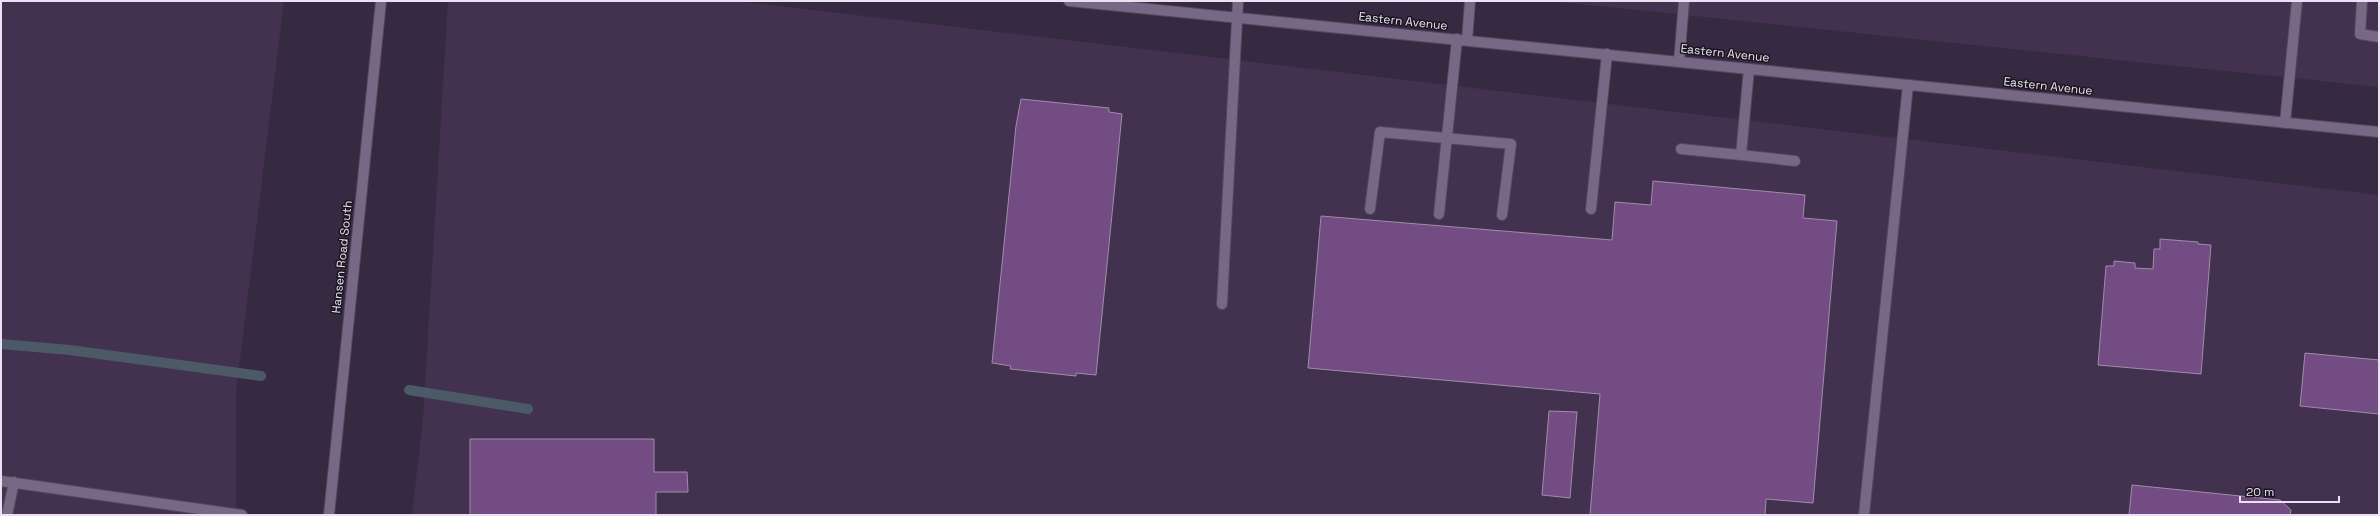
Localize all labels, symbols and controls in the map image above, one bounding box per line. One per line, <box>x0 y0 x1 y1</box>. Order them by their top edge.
street label: Eastern Avenue <box>1358 8 1448 34</box>
street label: Eastern Avenue <box>1680 40 1770 66</box>
street label: Eastern Avenue <box>2003 73 2093 99</box>
street label: Hansen Road South <box>328 200 356 314</box>
scale bar <box>2240 478 2339 504</box>
text: 20 m <box>2246 484 2274 500</box>

